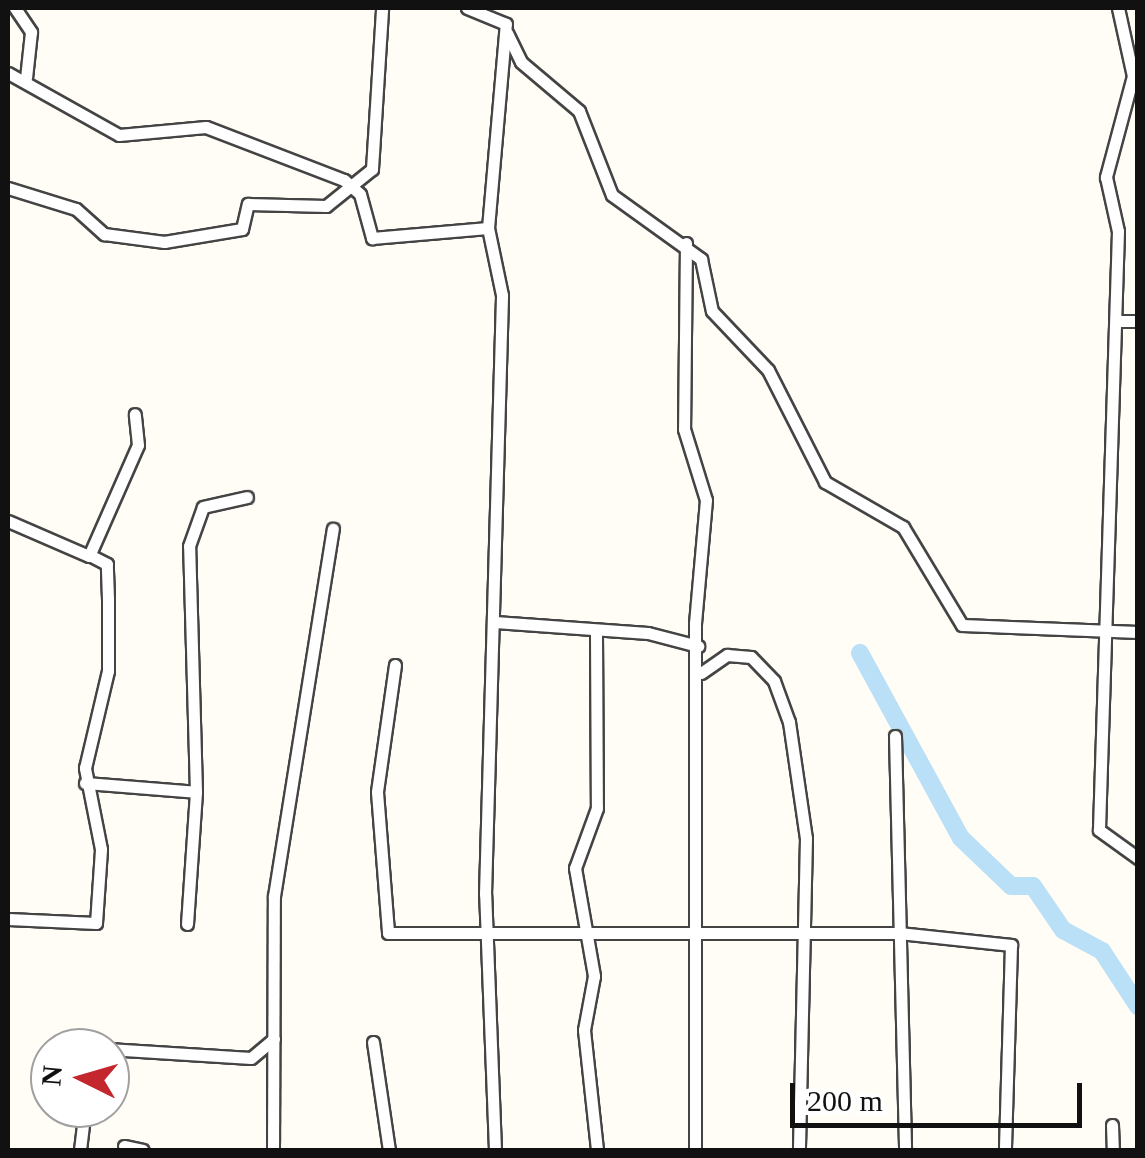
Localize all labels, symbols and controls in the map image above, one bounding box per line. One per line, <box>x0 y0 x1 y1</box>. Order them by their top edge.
north arrow <box>30 1028 130 1128</box>
scale bar <box>795 1063 1088 1125</box>
text: N <box>35 1064 68 1087</box>
text: 200 m <box>807 1084 883 1117</box>

